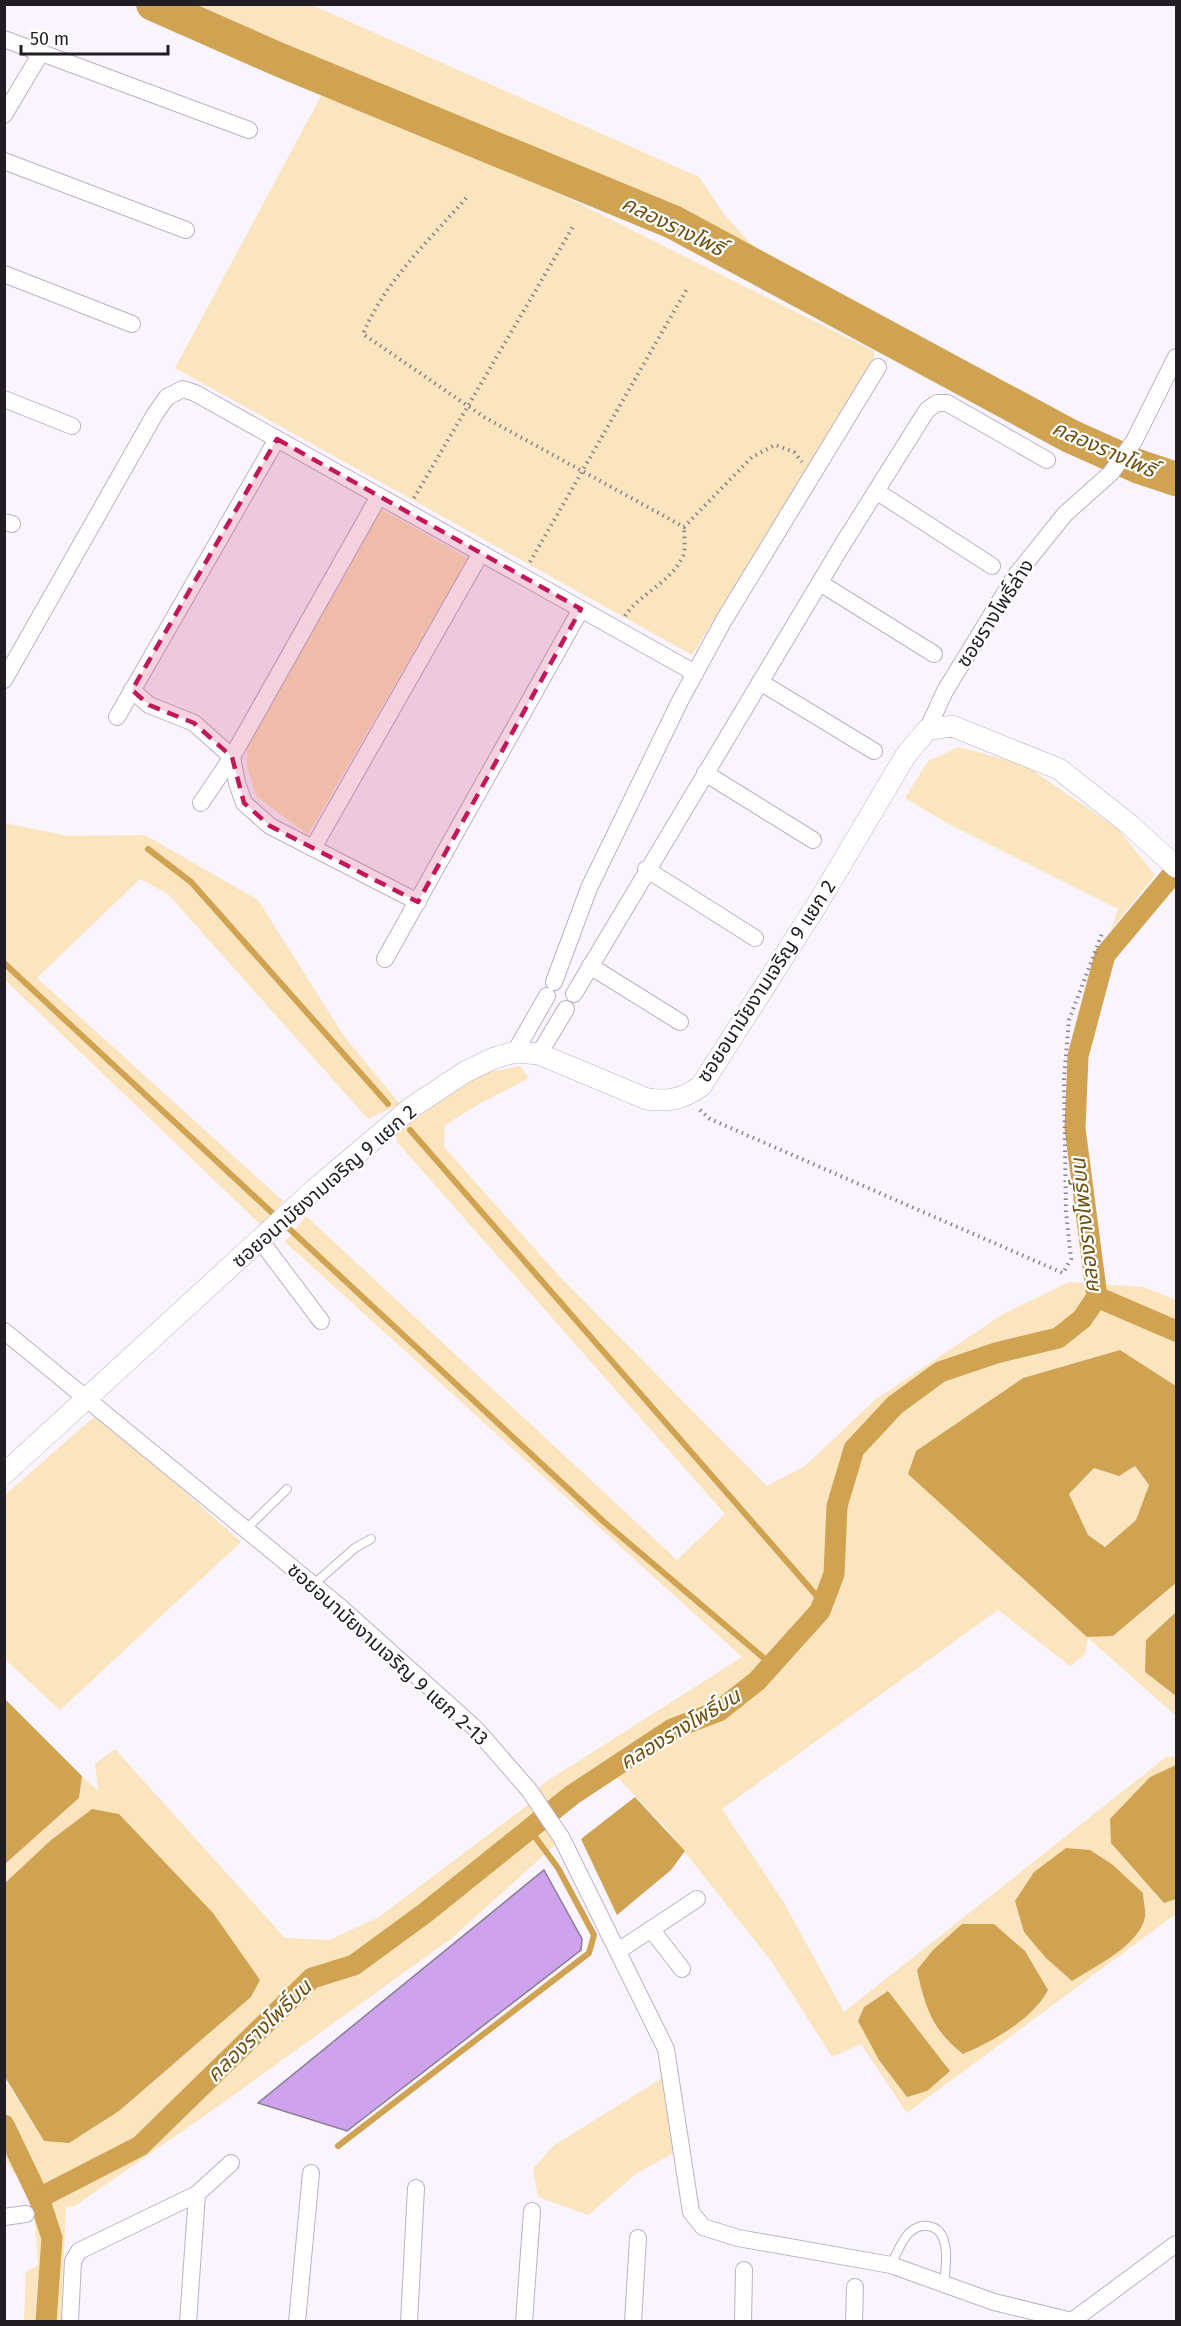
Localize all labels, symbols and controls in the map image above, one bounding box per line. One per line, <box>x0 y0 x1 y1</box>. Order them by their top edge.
scale bar <box>21 18 168 56</box>
text: 50 m <box>30 28 69 50</box>
water label: คลองรางโพธิ์ <box>618 190 733 264</box>
water label: คลองรางโพธิ์ <box>1048 415 1165 485</box>
street label: ซอยรางโพธิ์ล่าง <box>951 554 1039 672</box>
street label: ซอยอนามัยงามเจริญ 9 แยก 2 <box>692 875 840 1087</box>
street label: ซอยอนามัยงามเจริญ 9 แยก 2 <box>227 1099 421 1273</box>
water label: คลองรางโพธิ์บน <box>1065 1156 1105 1295</box>
street label: ซอยอนามัยงามเจริญ 9 แยก 2-13 <box>283 1557 493 1751</box>
water label: คลองรางโพธิ์บน <box>615 1682 746 1775</box>
water label: คลองรางโพธิ์บน <box>201 1974 318 2088</box>

